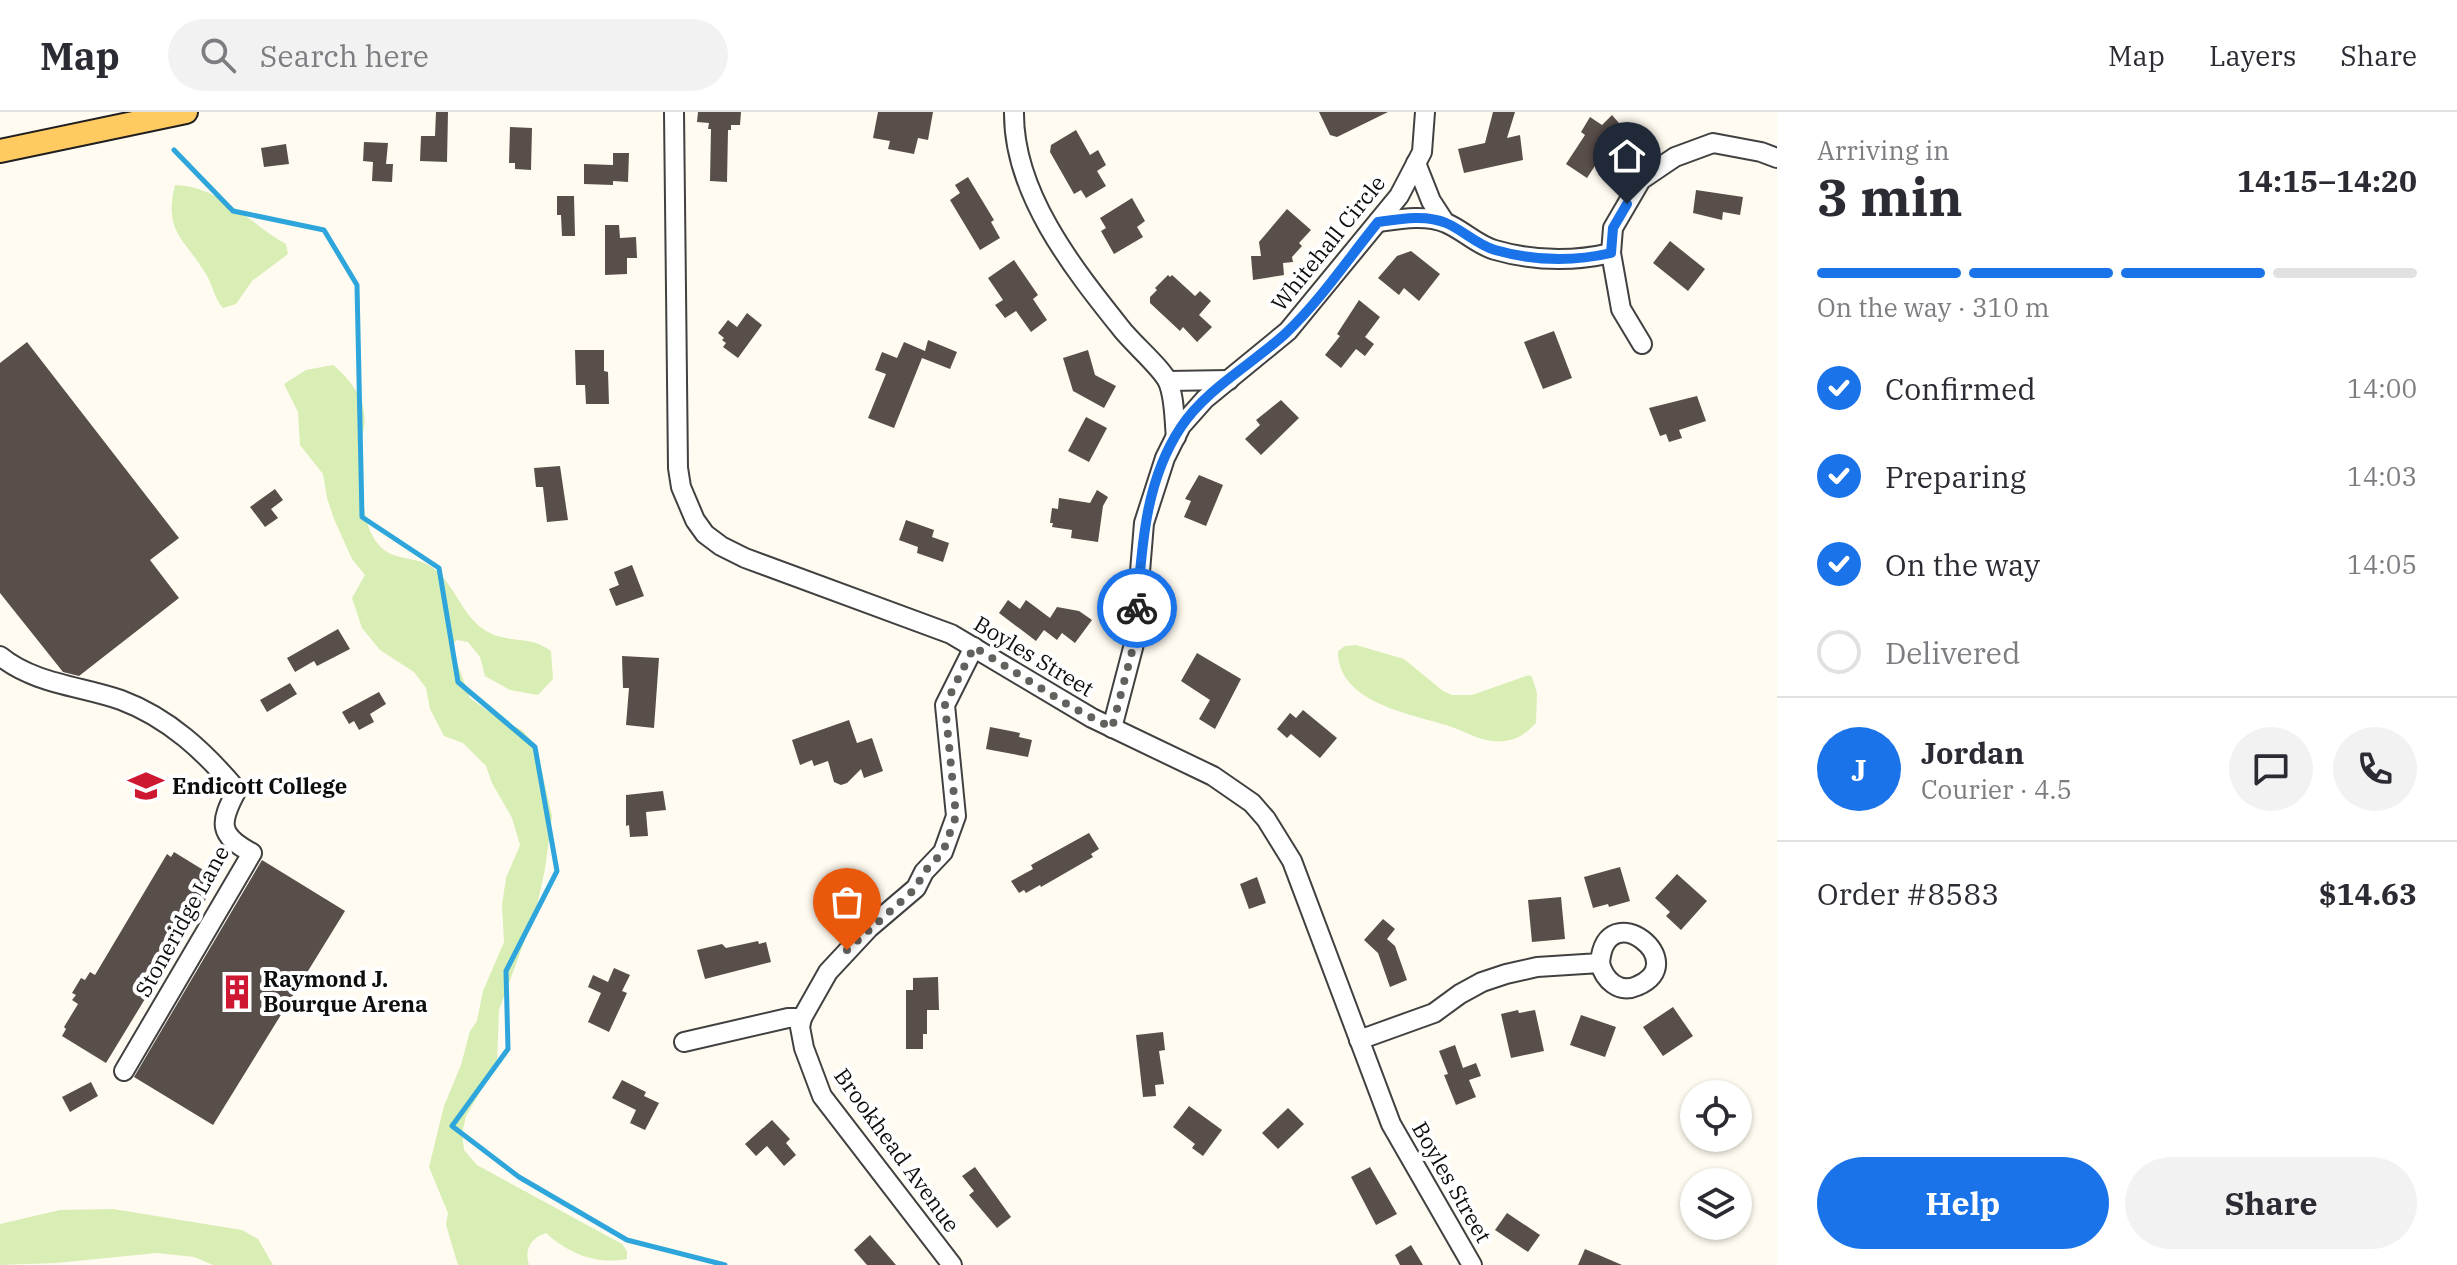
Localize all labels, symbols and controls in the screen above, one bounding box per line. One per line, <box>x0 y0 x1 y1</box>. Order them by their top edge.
search box <box>168 19 728 91</box>
text: Map <box>40 31 120 80</box>
icon: search <box>196 33 240 77</box>
text: Search here <box>260 36 429 75</box>
text: Map <box>2108 37 2165 74</box>
text: Layers <box>2209 37 2296 74</box>
text: Share <box>2340 37 2417 74</box>
pin <box>1593 122 1661 204</box>
text: Arriving in <box>1817 133 1950 167</box>
icon: home <box>1605 134 1649 178</box>
text: 14:15–14:20 <box>2237 161 2417 200</box>
text: 3 min <box>1817 163 1963 230</box>
street label: Whitehall Circle <box>1264 169 1391 316</box>
text: On the way · 310 m <box>1817 290 2050 324</box>
icon: check <box>1817 366 1861 410</box>
text: Confirmed <box>1885 369 2036 408</box>
text: 14:00 <box>2347 371 2417 405</box>
icon: check <box>1817 454 1861 498</box>
text: Preparing <box>1885 457 2026 496</box>
text: 14:03 <box>2347 459 2417 493</box>
icon: check <box>1817 542 1861 586</box>
text: On the way <box>1885 545 2040 584</box>
text: 14:05 <box>2347 547 2417 581</box>
courier <box>1097 568 1177 648</box>
icon: bike <box>1115 586 1159 630</box>
street label: Boyles Street <box>969 608 1100 703</box>
text: Delivered <box>1885 633 2020 672</box>
button: chat <box>2229 727 2313 811</box>
button: phone <box>2333 727 2417 811</box>
text: Jordan <box>1921 733 2024 772</box>
text: J <box>1851 750 1867 789</box>
school or university icon: Endicott College <box>127 767 165 805</box>
place label: Endicott College <box>172 771 347 800</box>
text: Courier · 4.5 <box>1921 772 2072 806</box>
street label: Stoneridge Lane <box>128 840 235 1002</box>
pin <box>813 868 881 950</box>
text: Order #8583 <box>1817 874 1999 913</box>
text: $14.63 <box>2319 874 2417 913</box>
icon: bag <box>825 880 869 924</box>
place label: Raymond J. Bourque Arena <box>263 964 428 1018</box>
building icon: Raymond J. Bourque Arena <box>218 973 256 1011</box>
street label: Brookhead Avenue <box>828 1062 967 1237</box>
map controls <box>1680 1080 1752 1240</box>
button: locate <box>1680 1080 1752 1152</box>
street label: Boyles Street <box>1406 1116 1499 1248</box>
button: Help <box>1817 1157 2109 1249</box>
button: Share <box>2125 1157 2417 1249</box>
button: layers <box>1680 1168 1752 1240</box>

